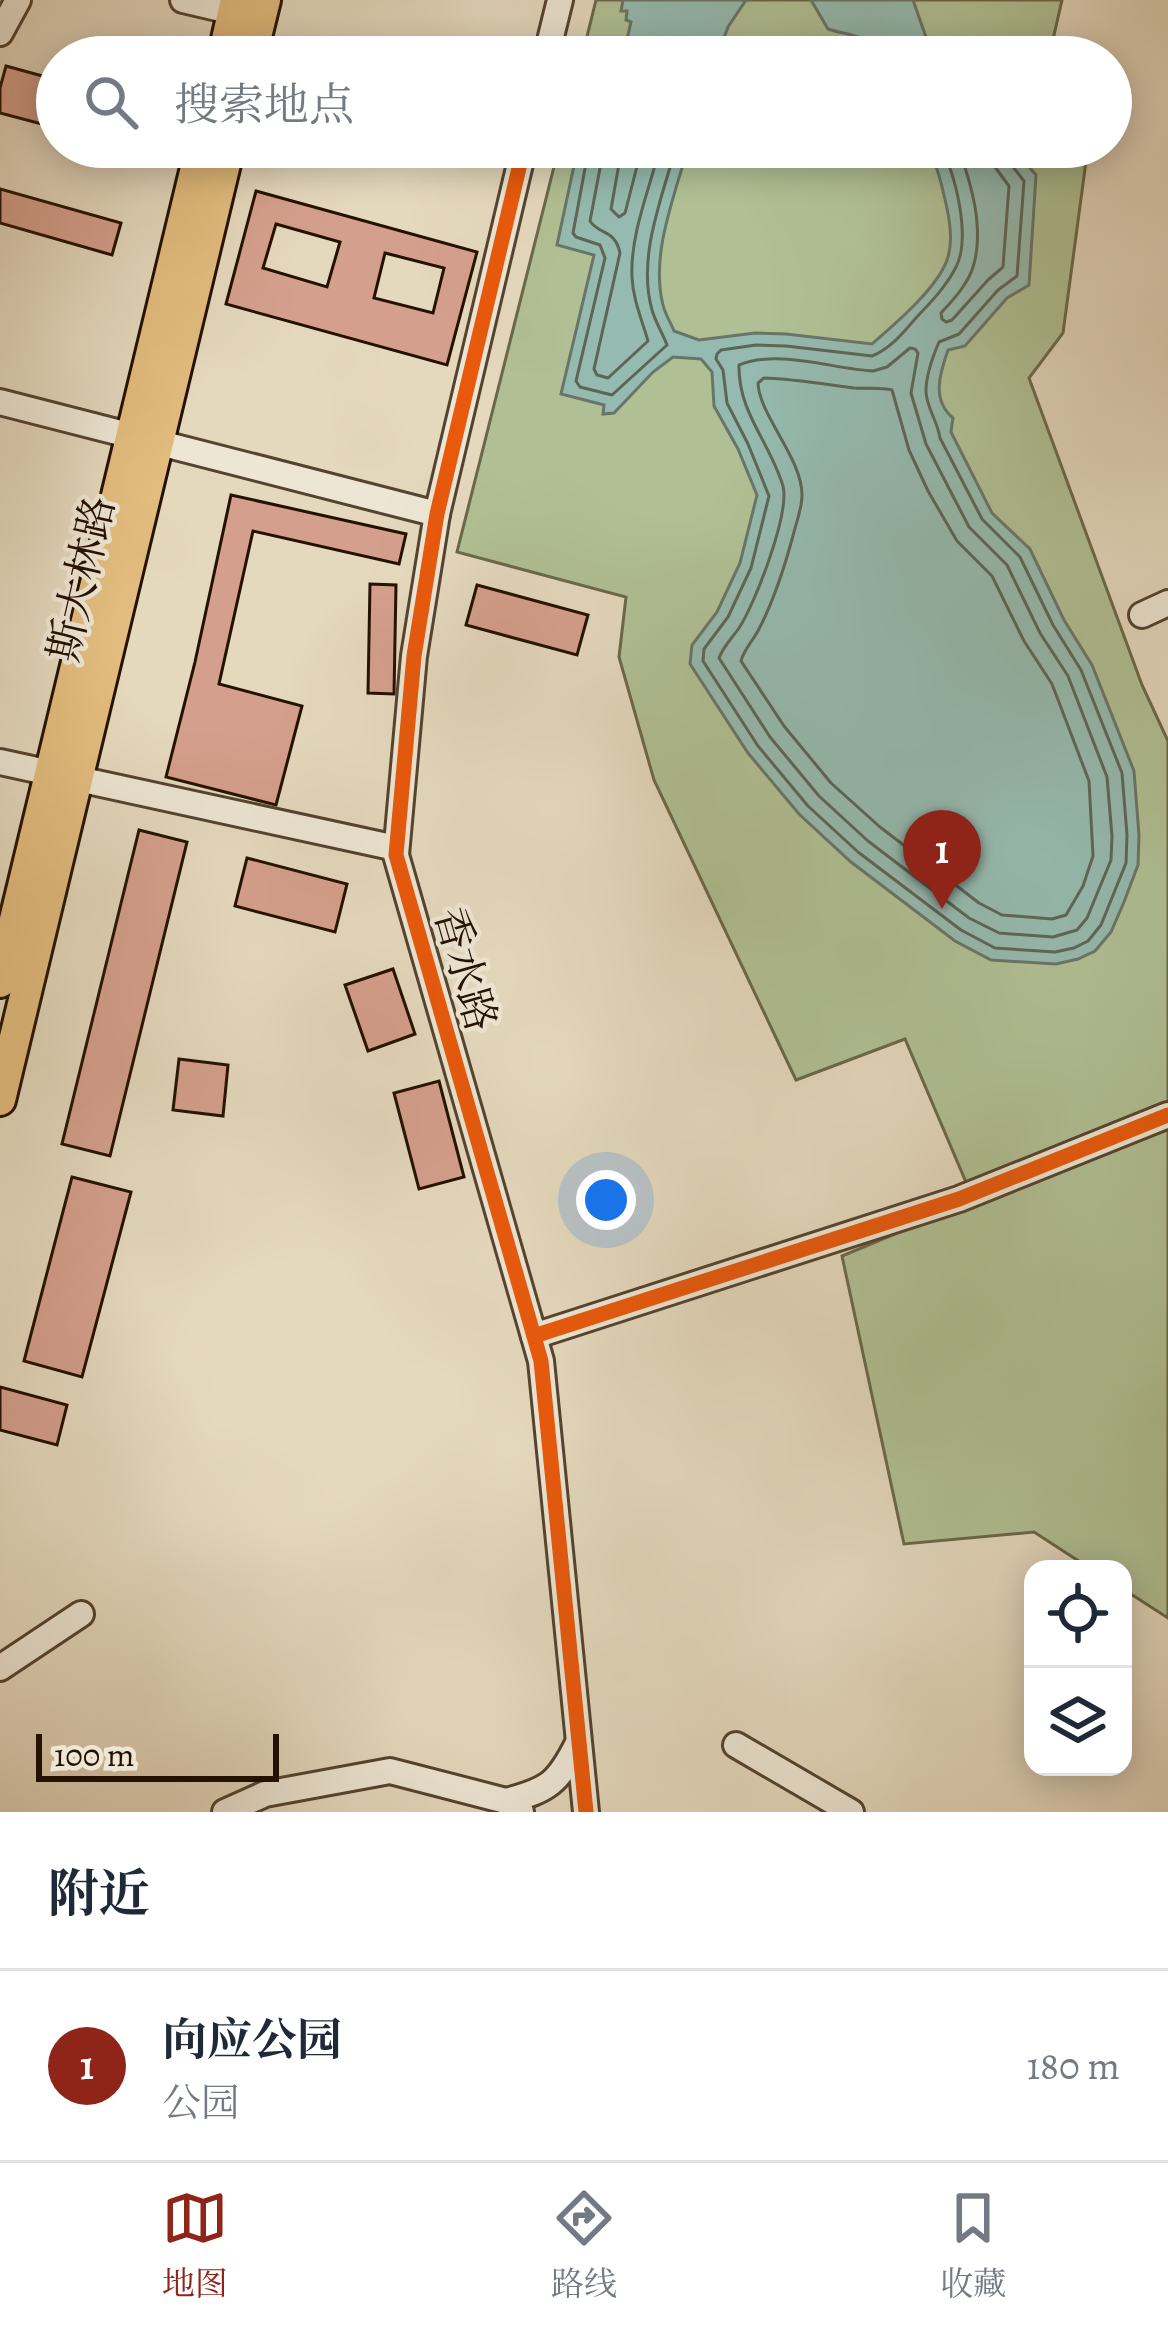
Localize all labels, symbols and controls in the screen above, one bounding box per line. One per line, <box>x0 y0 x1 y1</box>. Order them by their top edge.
search box <box>36 36 1132 168</box>
icon: search <box>78 69 144 135</box>
text: 搜索地点 <box>174 74 354 136</box>
street label: 斯大林路 <box>34 491 128 667</box>
pin: 1 <box>903 810 981 909</box>
street label: 香水路 <box>421 901 511 1037</box>
your location <box>576 1170 636 1230</box>
map controls <box>1024 1560 1132 1776</box>
button: locate <box>1024 1560 1132 1668</box>
button: layers <box>1024 1668 1132 1776</box>
scale bar <box>36 1728 279 1781</box>
text: 100 m <box>54 1732 134 1777</box>
text: 附近 <box>48 1859 150 1929</box>
text: 向应公园 <box>162 2009 342 2071</box>
text: 1 <box>80 2039 94 2092</box>
text: 180 m <box>1027 2039 1120 2092</box>
text: 公园 <box>162 2076 240 2129</box>
tab: 地图 <box>162 2185 228 2306</box>
tab: 路线 <box>551 2185 617 2306</box>
tab: 收藏 <box>940 2185 1006 2306</box>

